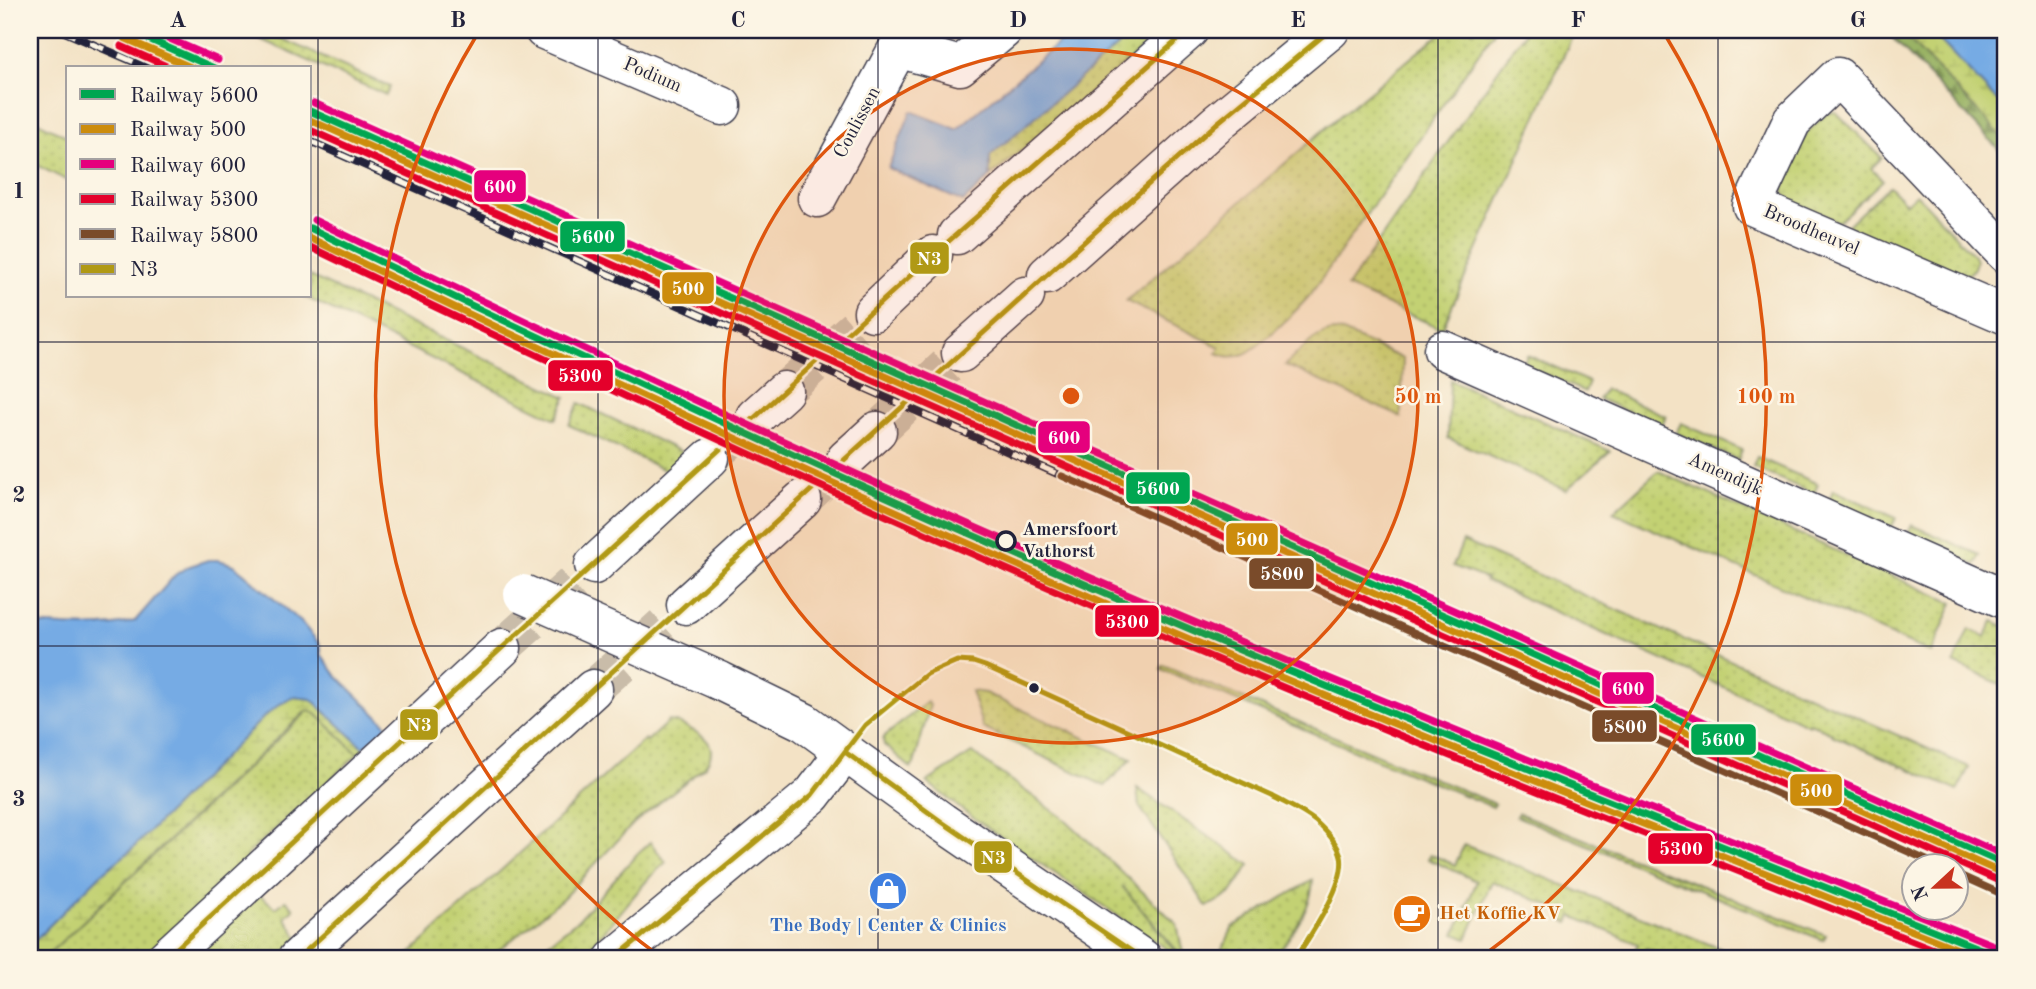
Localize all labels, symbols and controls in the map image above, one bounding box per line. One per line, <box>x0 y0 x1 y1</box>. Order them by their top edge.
text: A <box>169 9 187 32</box>
text: B <box>450 9 466 32</box>
text: C <box>730 9 746 32</box>
text: D <box>1009 9 1027 32</box>
text: E <box>1290 9 1306 32</box>
text: F <box>1570 9 1586 32</box>
text: G <box>1850 9 1866 32</box>
street label: Podium <box>620 55 684 97</box>
legend <box>66 66 312 298</box>
street label: Coulissen <box>831 84 885 162</box>
text: Railway 5600 <box>130 86 258 107</box>
text: Railway 500 <box>130 120 246 141</box>
text: Railway 600 <box>130 156 246 177</box>
line badge: 600 <box>473 169 527 203</box>
text: 600 <box>483 179 517 198</box>
text: 1 <box>12 180 26 203</box>
text: Railway 5300 <box>130 190 258 211</box>
street label: Broodheuvel <box>1760 202 1862 260</box>
line badge: 5600 <box>559 220 626 253</box>
text: Railway 5800 <box>130 226 258 247</box>
text: 5600 <box>571 229 615 248</box>
line badge: N3 <box>909 241 950 275</box>
text: N3 <box>916 251 942 270</box>
text: N3 <box>130 260 158 281</box>
line badge: 500 <box>661 271 715 305</box>
text: 500 <box>671 281 705 300</box>
line badge: 5300 <box>547 359 614 392</box>
text: 5300 <box>558 368 602 387</box>
centre of rings <box>1059 384 1083 408</box>
text: 50 m <box>1394 387 1442 408</box>
text: 100 m <box>1736 387 1796 408</box>
line badge: 600 <box>1037 420 1091 454</box>
text: 600 <box>1047 430 1081 449</box>
street label: Amendijk <box>1685 450 1765 500</box>
line badge: 5600 <box>1125 471 1191 505</box>
text: 5600 <box>1136 481 1180 500</box>
text: 2 <box>12 484 26 507</box>
place label: Amersfoort Vathorst <box>1022 521 1118 562</box>
line badge: 500 <box>1225 522 1279 556</box>
marker: Amersfoort Vathorst <box>996 531 1016 551</box>
text: 500 <box>1235 532 1269 551</box>
line badge: 5800 <box>1248 557 1315 590</box>
text: 5800 <box>1260 566 1304 585</box>
line badge: 5300 <box>1094 604 1160 638</box>
text: 5300 <box>1105 614 1149 633</box>
line badge: 600 <box>1601 671 1655 705</box>
unlabelled marker <box>1027 681 1041 695</box>
text: 600 <box>1611 681 1645 700</box>
line badge: N3 <box>399 708 439 741</box>
line badge: 5800 <box>1591 709 1658 743</box>
text: N3 <box>406 717 432 736</box>
text: 5800 <box>1603 719 1647 738</box>
line badge: 5600 <box>1690 723 1757 756</box>
text: 5600 <box>1701 732 1745 751</box>
line badge: 500 <box>1789 773 1843 807</box>
text: 500 <box>1799 783 1833 802</box>
text: 3 <box>12 788 26 811</box>
line badge: 5300 <box>1647 832 1714 865</box>
line badge: N3 <box>973 840 1013 874</box>
text: 5300 <box>1659 841 1703 860</box>
text: N3 <box>980 850 1006 869</box>
north arrow <box>1899 852 1969 922</box>
shop icon: The Body | Center & Clinics <box>867 870 909 912</box>
text: N <box>1910 882 1933 903</box>
cafe icon: Het Koffie KV <box>1391 893 1433 935</box>
place label: Het Koffie KV <box>1439 905 1561 924</box>
place label: The Body | Center & Clinics <box>770 917 1006 936</box>

